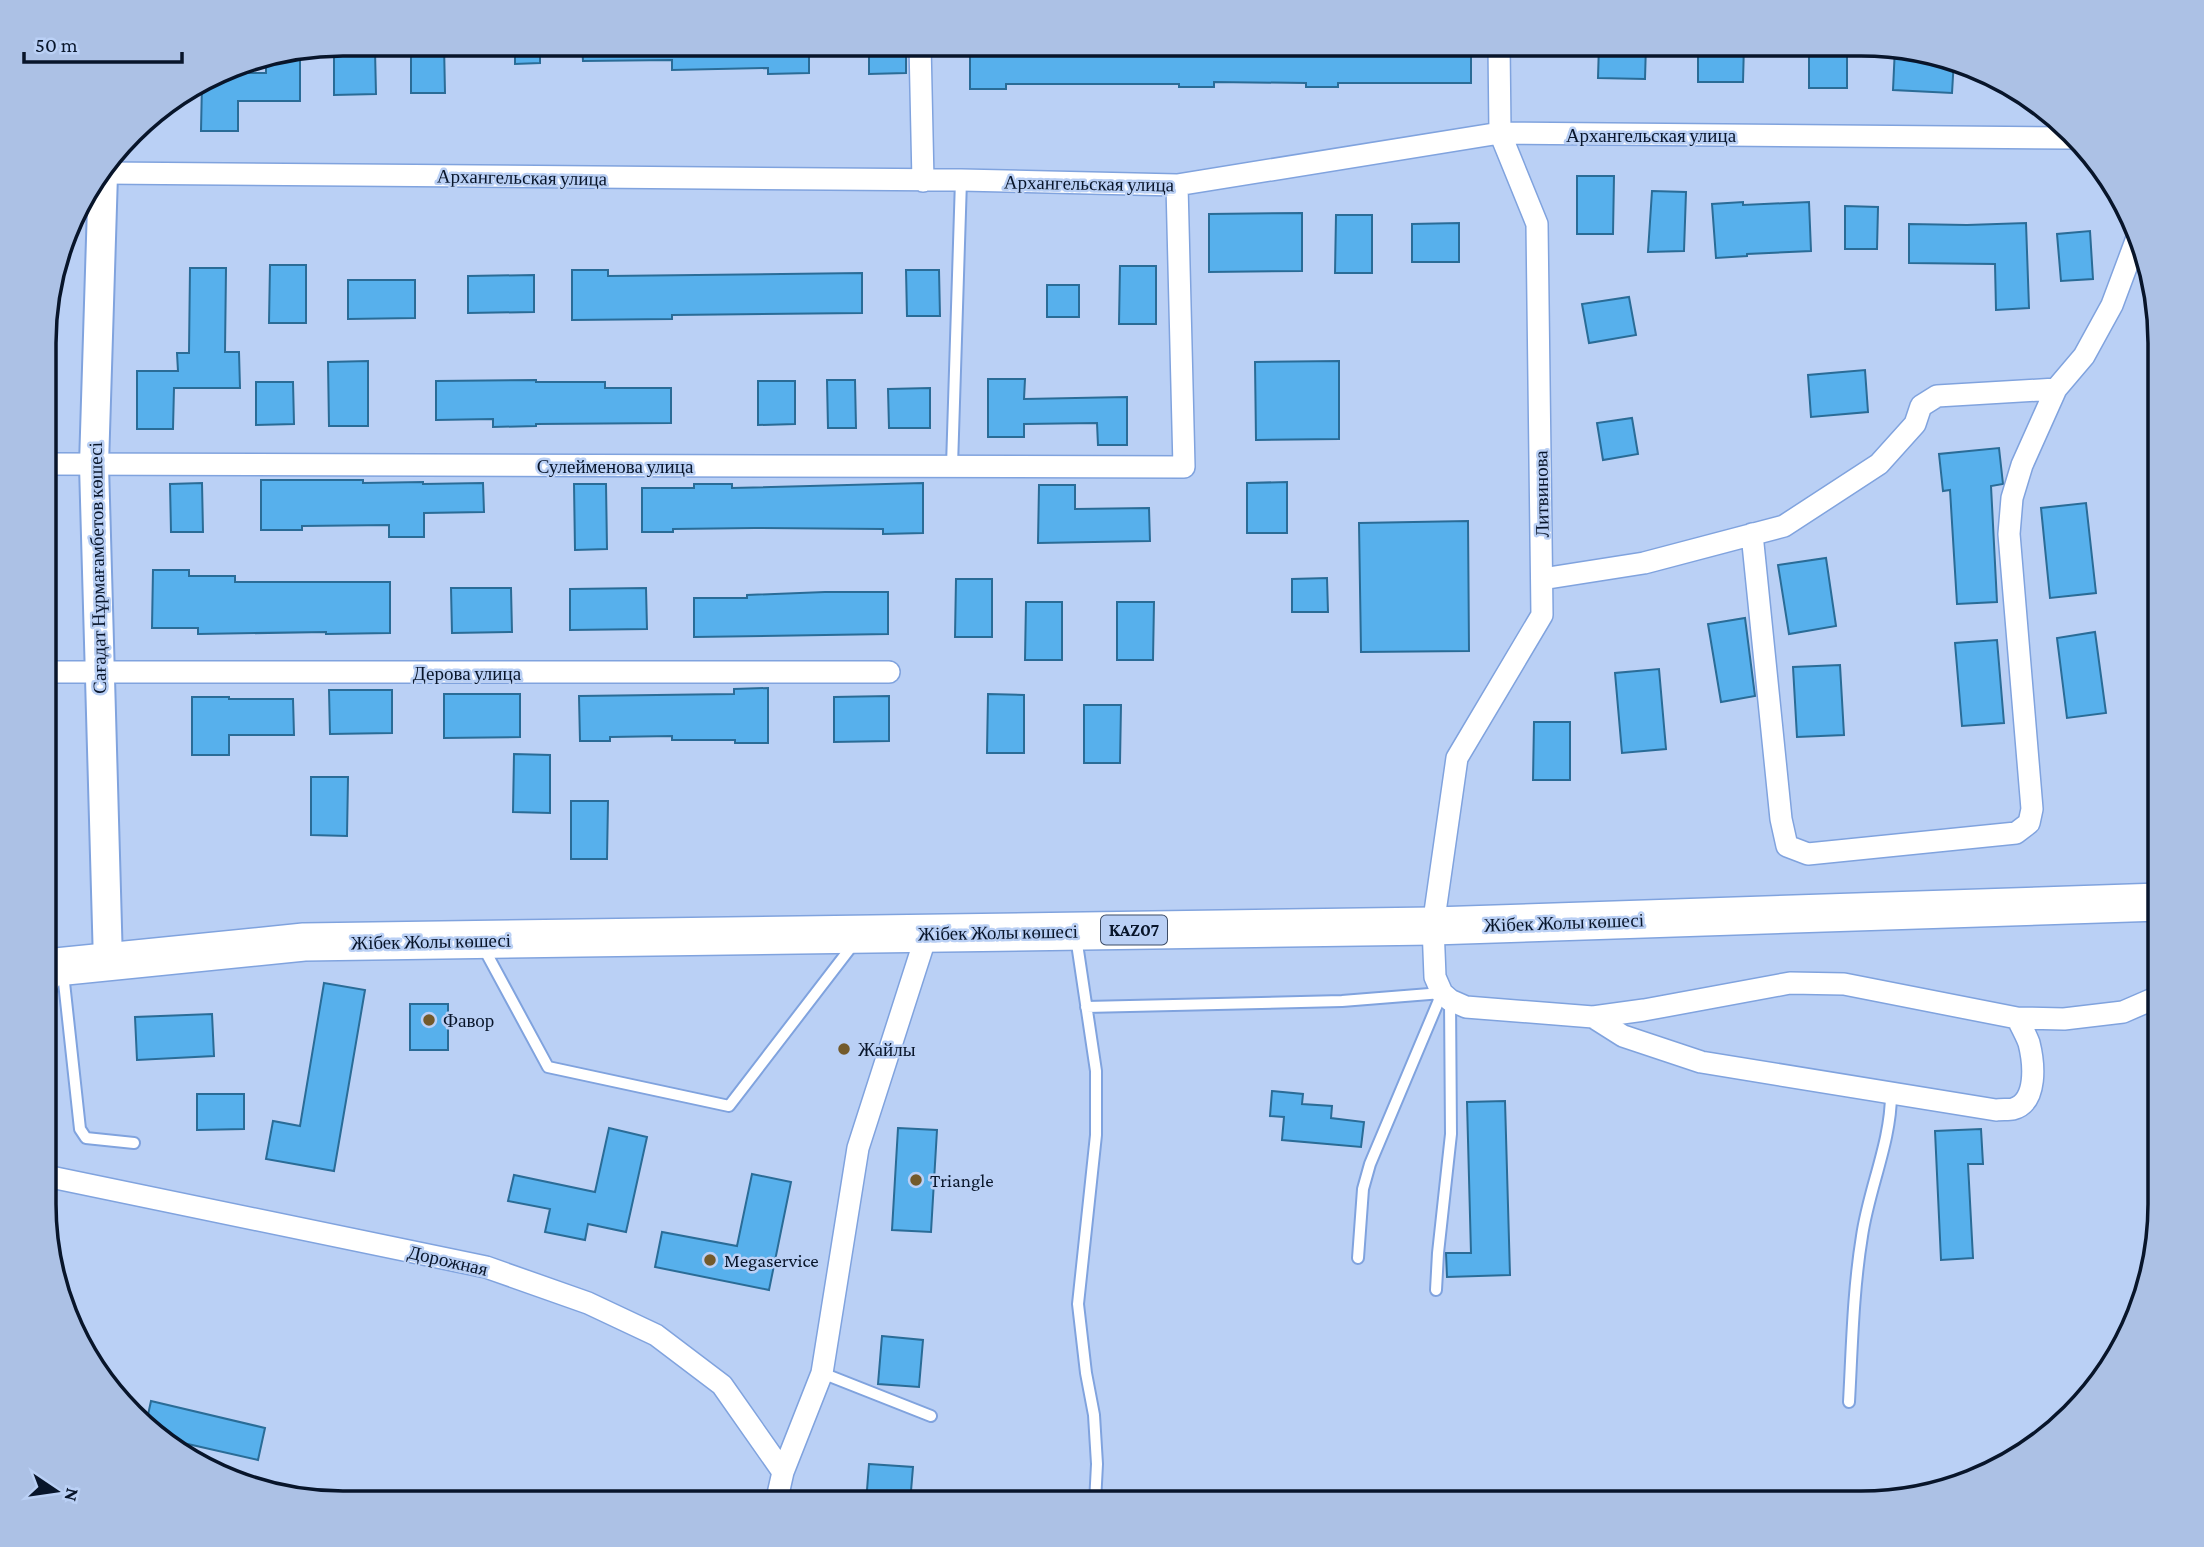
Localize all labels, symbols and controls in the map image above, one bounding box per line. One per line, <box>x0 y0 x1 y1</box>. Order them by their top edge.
scale bar <box>24 21 182 65</box>
text: 50 m <box>35 33 78 57</box>
street label: Архангельская улица <box>1566 125 1737 146</box>
street label: Архангельская улица <box>437 166 608 189</box>
street label: Архангельская улица <box>1004 172 1175 195</box>
street label: Сағадат Нұрмағамбетов көшесі <box>85 442 110 694</box>
street label: Литвинова <box>1530 450 1553 538</box>
street label: Сулейменова улица <box>537 456 694 477</box>
street label: Дерова улица <box>413 663 522 684</box>
street label: Жібек Жолы көшесі <box>1484 909 1644 936</box>
road number: KAZ07 <box>1101 916 1167 945</box>
street label: Жібек Жолы көшесі <box>918 921 1078 944</box>
street label: Жібек Жолы көшесі <box>351 930 511 953</box>
place label: Фавор <box>443 1010 494 1031</box>
marker: Фавор <box>421 1012 437 1028</box>
place label: Жайлы <box>858 1039 916 1060</box>
marker: Жайлы <box>836 1041 852 1057</box>
place label: Triangle <box>930 1170 994 1191</box>
marker: Triangle <box>908 1172 924 1188</box>
street label: Дорожная <box>406 1241 490 1280</box>
place label: Megaservice <box>724 1250 819 1271</box>
marker: Megaservice <box>702 1252 718 1268</box>
north arrow <box>21 1456 91 1526</box>
text: N <box>60 1486 84 1503</box>

